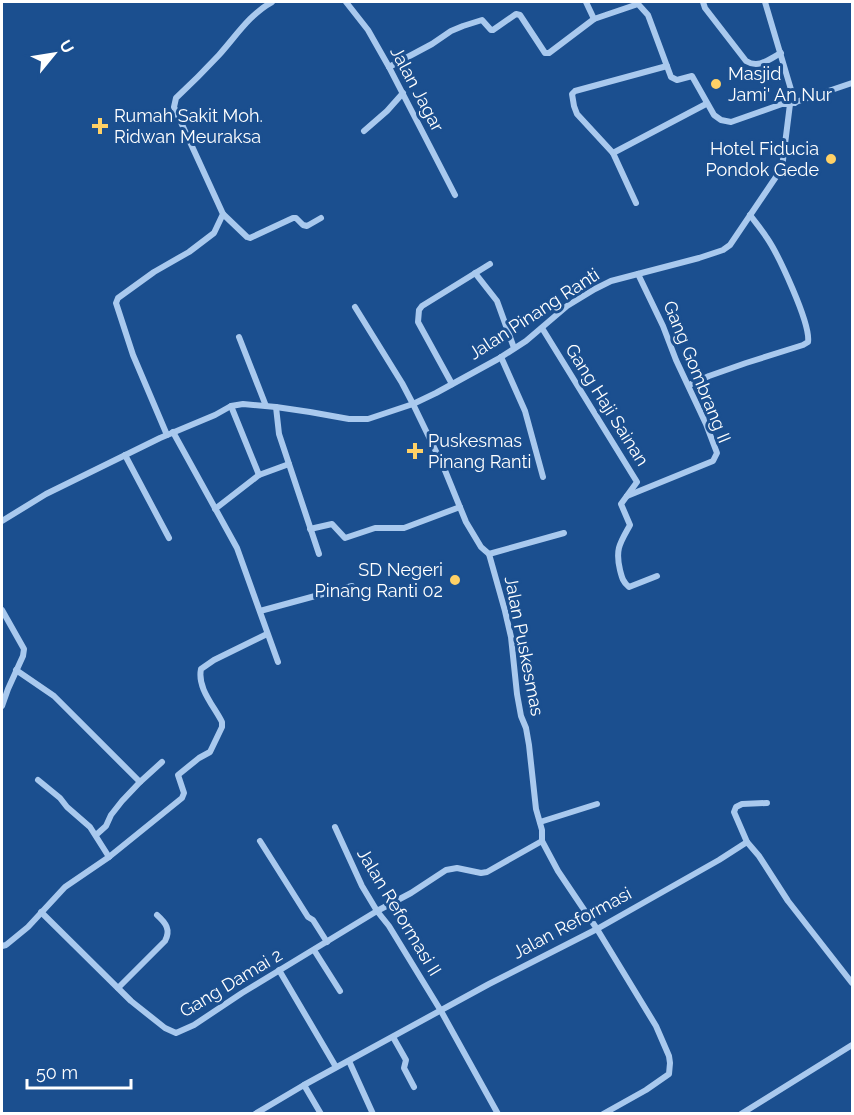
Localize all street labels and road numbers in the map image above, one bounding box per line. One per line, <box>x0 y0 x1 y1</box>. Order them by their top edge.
street label: Jalan Jagar <box>386 43 449 135</box>
street label: Jalan Pinang Ranti <box>464 264 603 364</box>
street label: Gang Gombrang II <box>659 298 736 446</box>
street label: Gang Haji Sainan <box>561 340 653 470</box>
street label: Jalan Puskesmas <box>501 574 548 718</box>
street label: Jalan Reformasi II <box>353 844 446 979</box>
street label: Jalan Reformasi <box>509 882 635 963</box>
street label: Gang Damai 2 <box>176 944 286 1021</box>

